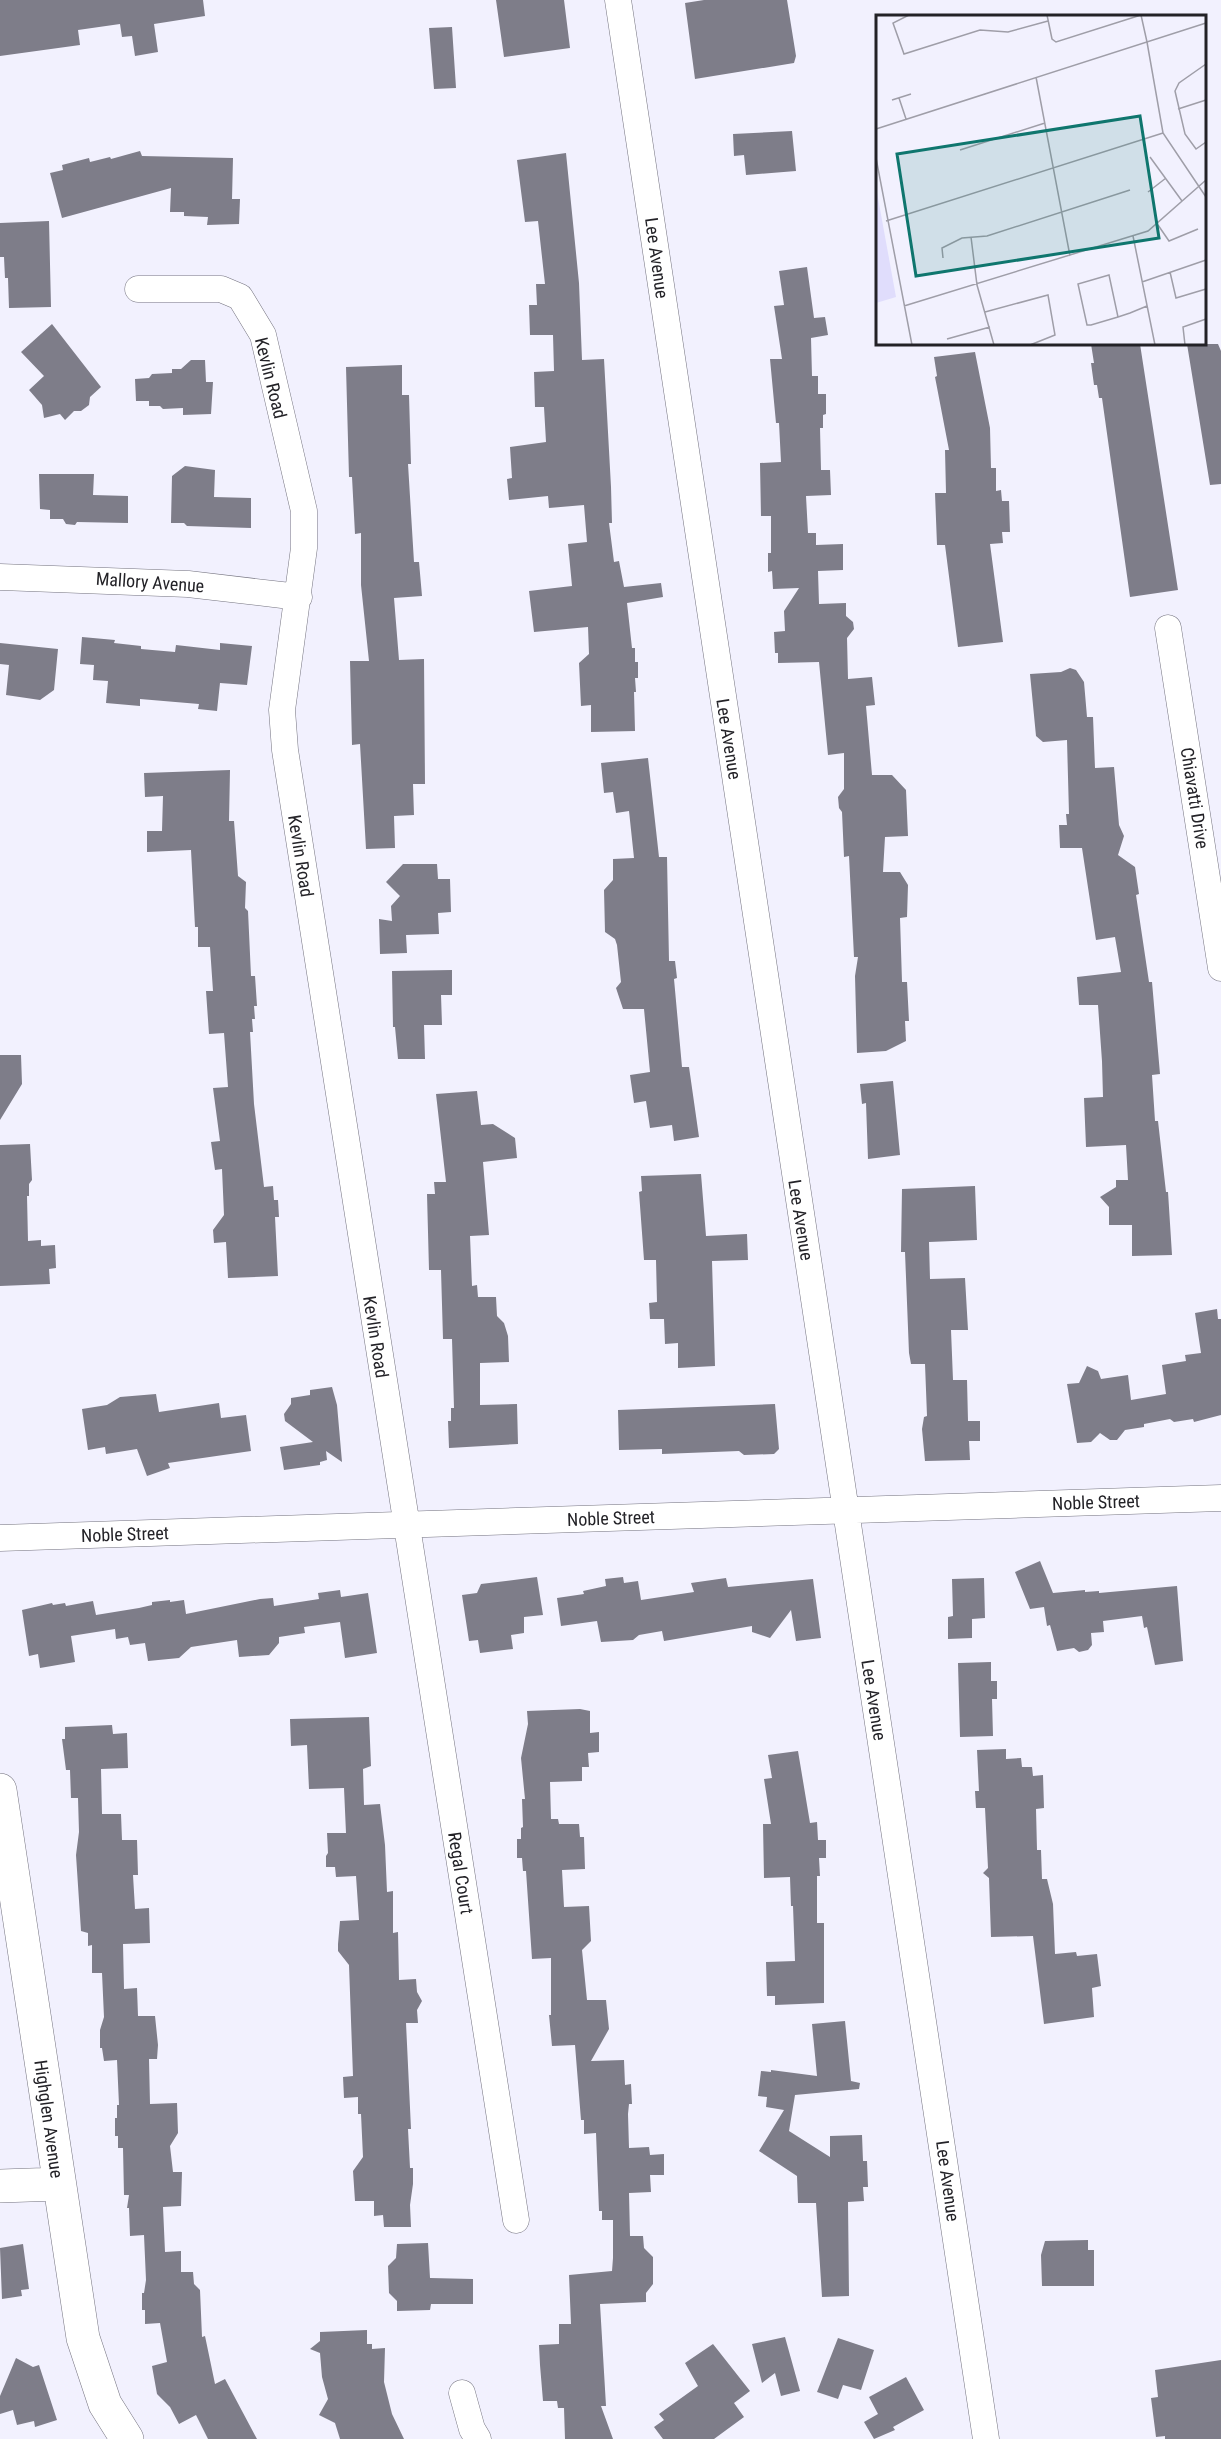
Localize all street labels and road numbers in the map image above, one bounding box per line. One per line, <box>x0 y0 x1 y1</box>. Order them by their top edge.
street label: Lee Avenue <box>641 216 673 300</box>
street label: Kevlin Road <box>251 335 291 421</box>
street label: Mallory Avenue <box>95 568 205 596</box>
street label: Lee Avenue <box>712 697 746 781</box>
street label: Chiavatti Drive <box>1177 746 1213 850</box>
street label: Kevlin Road <box>284 813 318 899</box>
street label: Lee Avenue <box>784 1178 818 1262</box>
street label: Kevlin Road <box>359 1294 393 1380</box>
street label: Noble Street <box>1052 1490 1140 1514</box>
street label: Noble Street <box>567 1506 655 1530</box>
street label: Noble Street <box>81 1522 169 1546</box>
street label: Lee Avenue <box>857 1658 891 1742</box>
street label: Regal Court <box>444 1830 478 1916</box>
street label: Highglen Avenue <box>30 2059 68 2179</box>
street label: Lee Avenue <box>932 2139 964 2223</box>

